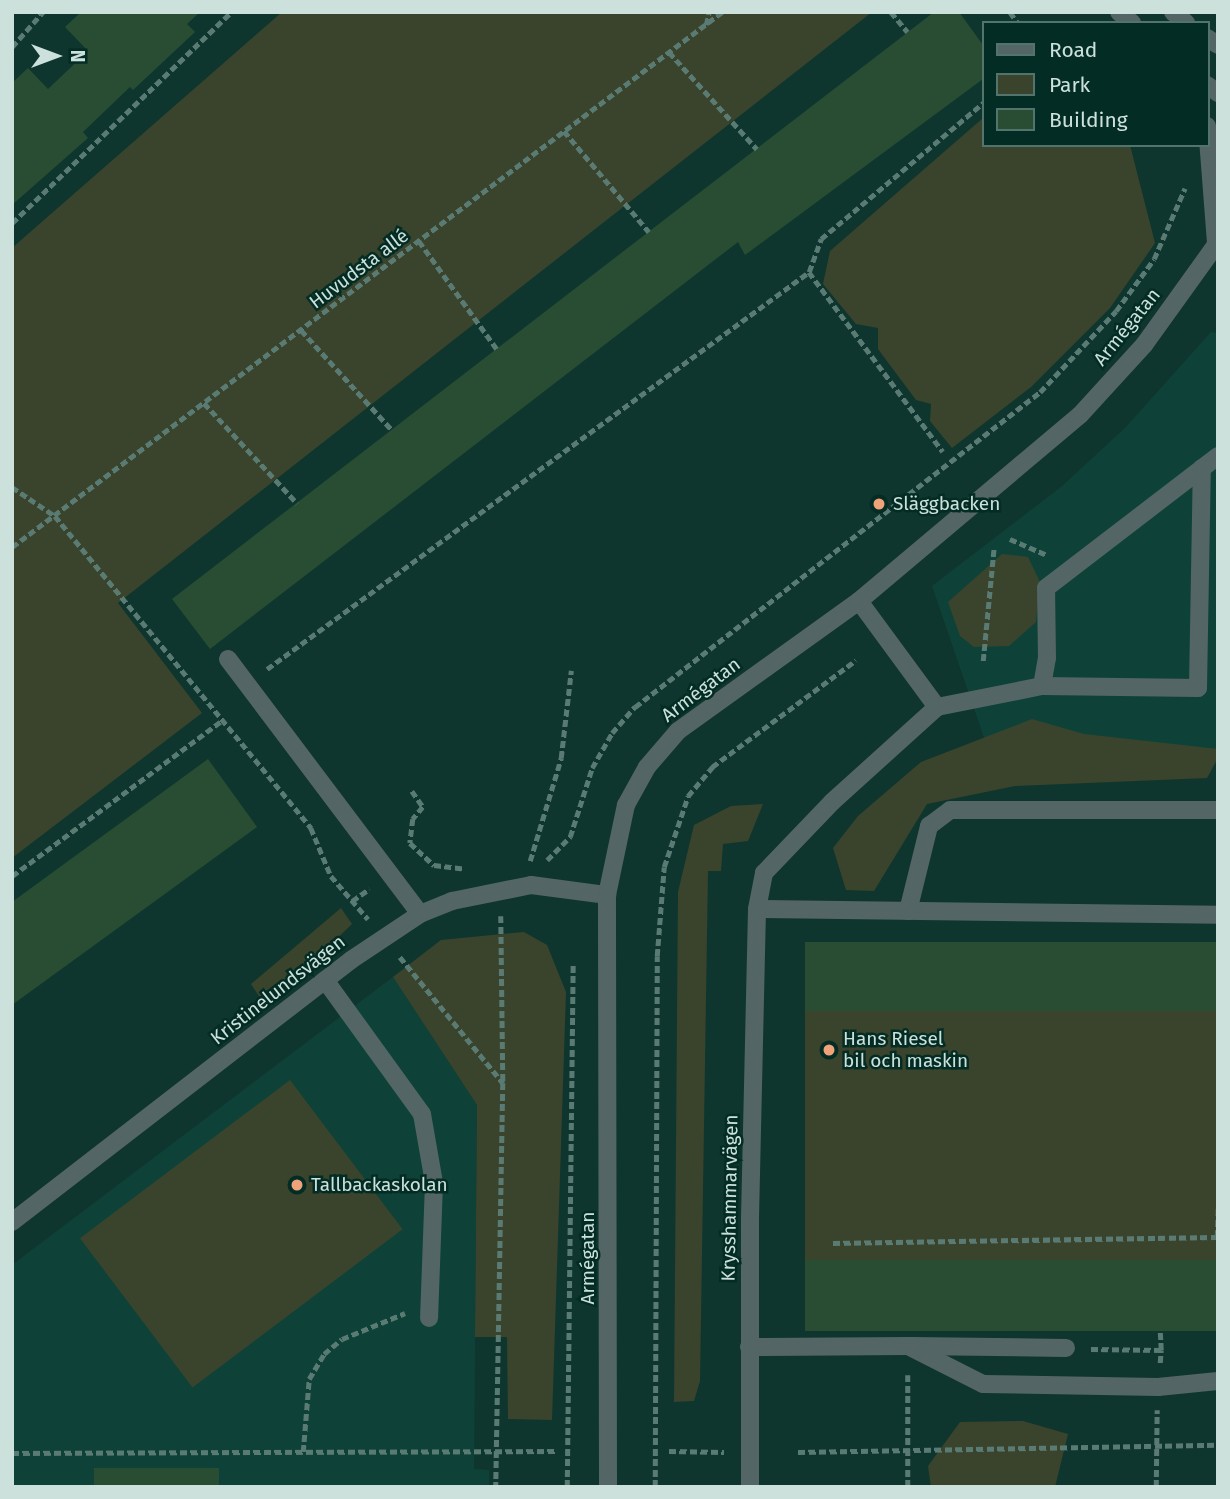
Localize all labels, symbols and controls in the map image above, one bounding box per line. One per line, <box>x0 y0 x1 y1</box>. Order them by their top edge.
north arrow <box>21 21 91 91</box>
legend <box>982 21 1209 147</box>
text: Road <box>1049 37 1097 63</box>
text: N <box>66 50 89 62</box>
text: Park <box>1049 72 1090 98</box>
text: Building <box>1049 107 1128 133</box>
street label: Huvudsta allé <box>305 224 413 314</box>
street label: Armégatan <box>1089 284 1165 370</box>
place label: Släggbacken <box>893 493 1000 515</box>
marker: Släggbacken <box>871 496 887 512</box>
street label: Armégatan <box>657 653 745 727</box>
street label: Kristinelundsvägen <box>206 930 350 1050</box>
place label: Hans Riesel bil och maskin <box>843 1028 968 1072</box>
marker: Hans Riesel bil och maskin <box>821 1042 837 1058</box>
street label: Krysshammarvägen <box>717 1114 743 1282</box>
place label: Tallbackaskolan <box>311 1174 448 1196</box>
marker: Tallbackaskolan <box>289 1177 305 1193</box>
street label: Armégatan <box>577 1212 599 1304</box>

